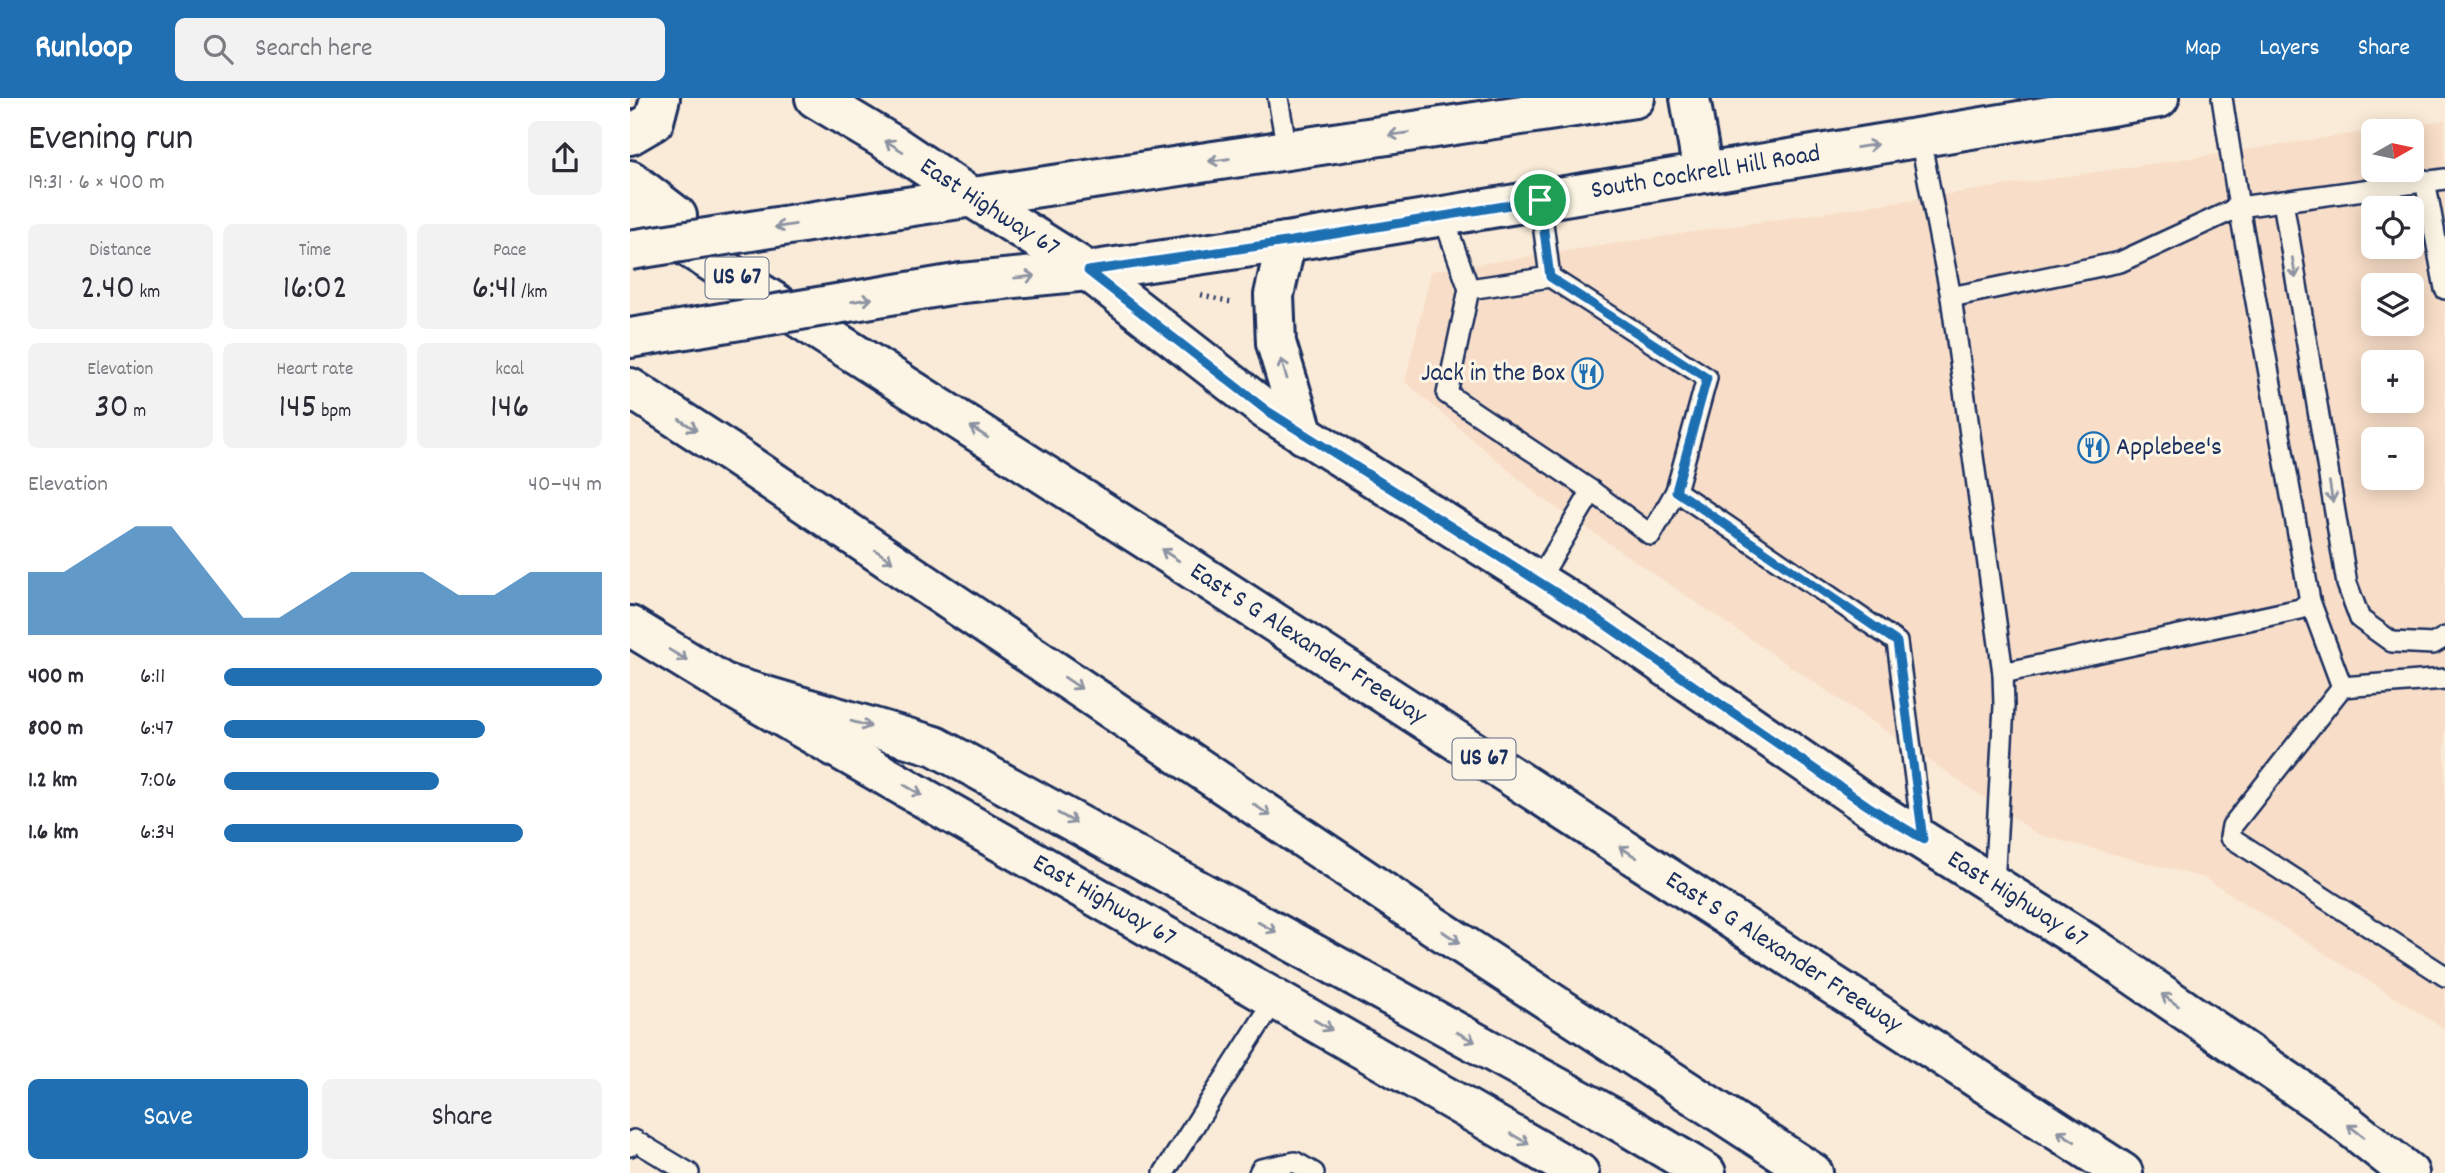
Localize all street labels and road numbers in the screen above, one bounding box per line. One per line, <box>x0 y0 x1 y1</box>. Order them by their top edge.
street label: South Cockrell Hill Road <box>1588 136 1823 210</box>
street label: East Highway 67 <box>912 149 1066 267</box>
road number: US 67 <box>706 258 768 298</box>
street label: East S G Alexander Freeway <box>1182 554 1434 735</box>
road number: US 67 <box>1452 738 1516 780</box>
street label: East Highway 67 <box>1940 841 2095 958</box>
street label: East Highway 67 <box>1025 845 1183 957</box>
street label: East S G Alexander Freeway <box>1658 862 1910 1044</box>

